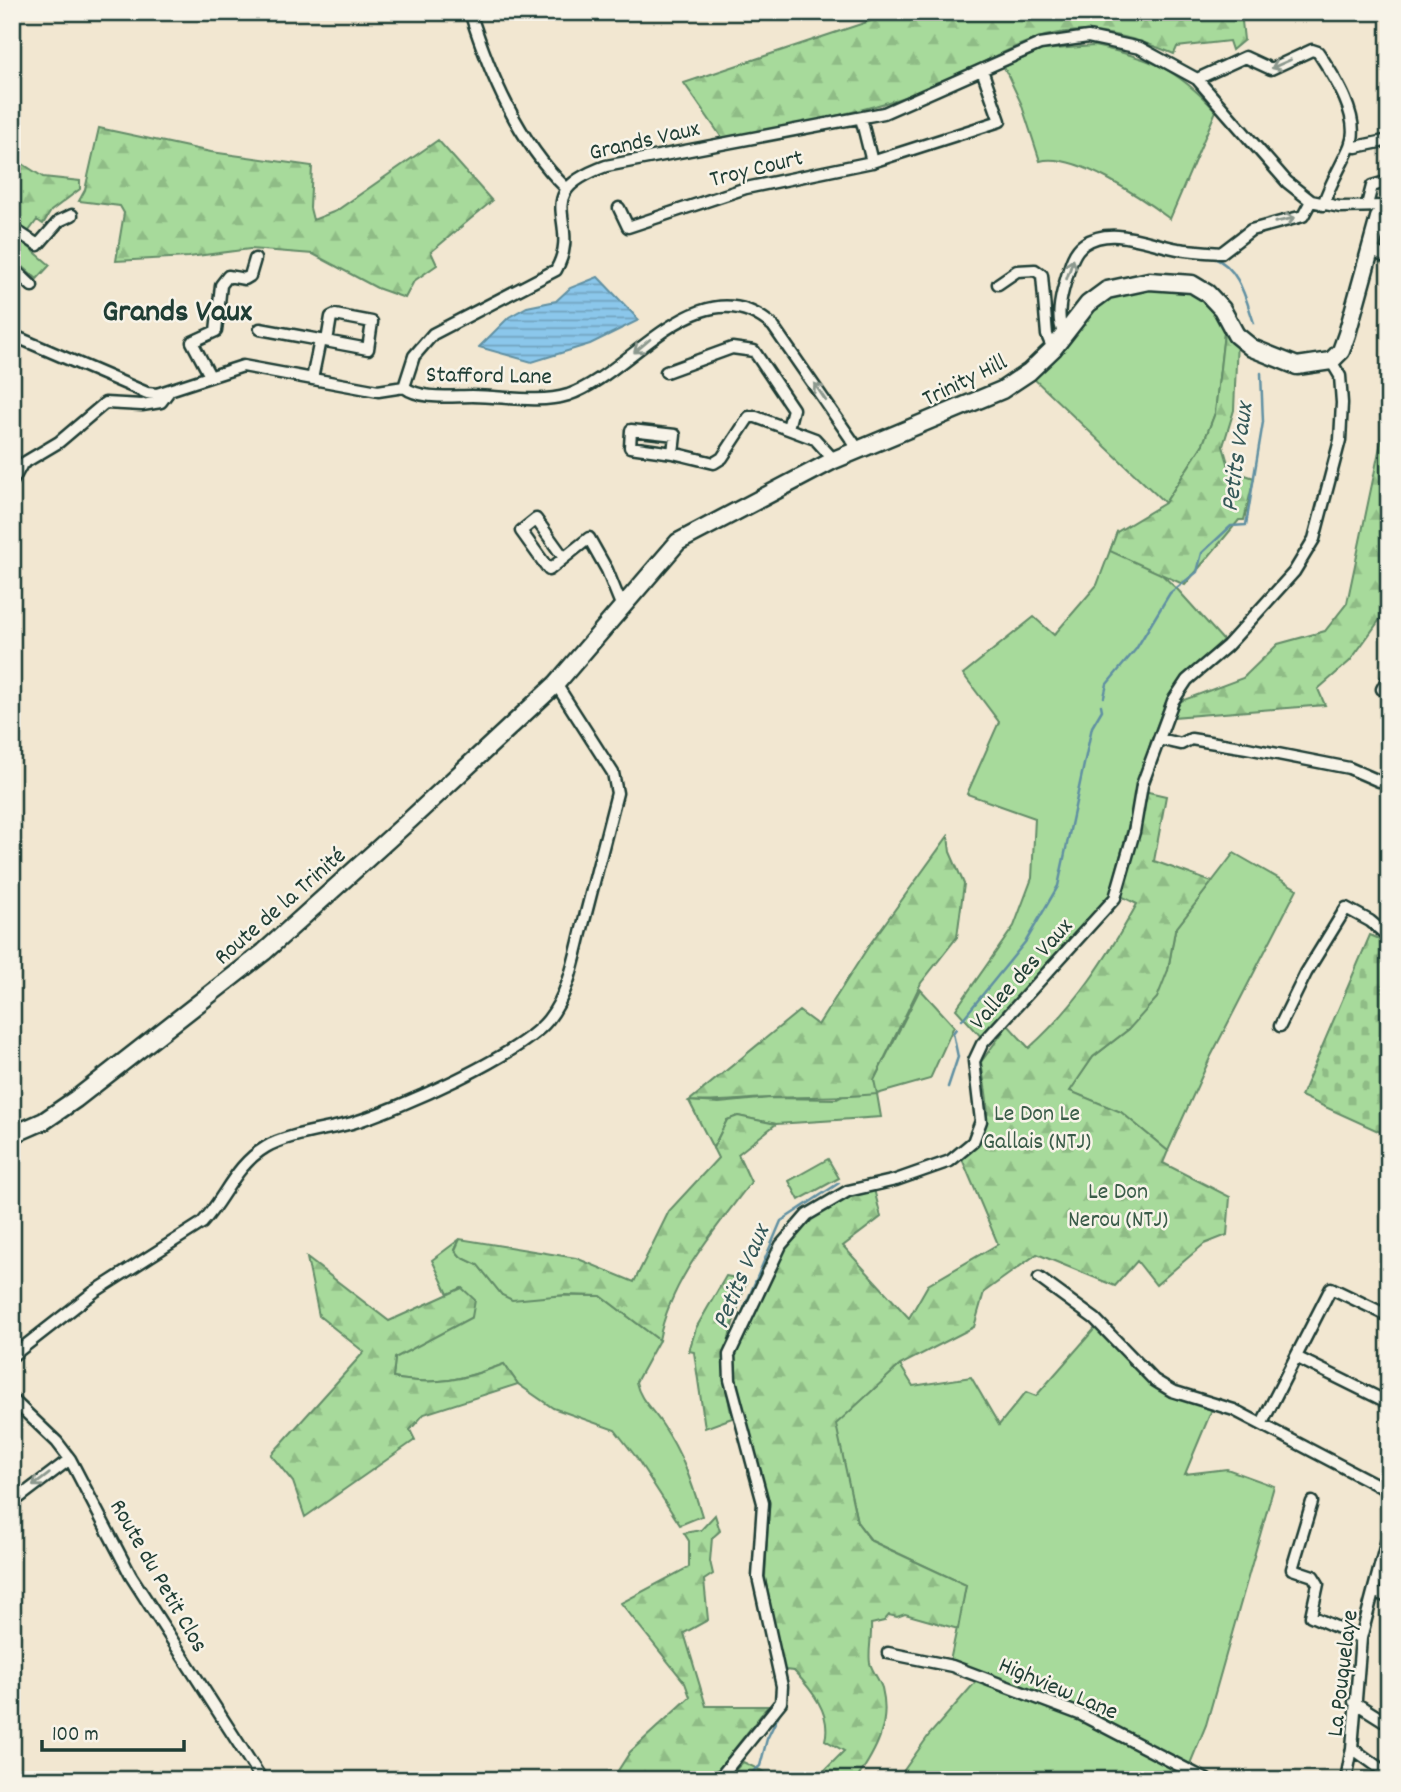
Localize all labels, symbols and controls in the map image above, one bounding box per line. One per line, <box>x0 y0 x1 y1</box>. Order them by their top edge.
one-way arrow <box>1271 58 1292 71</box>
street label: Grands Vaux <box>586 113 703 171</box>
street label: Troy Court <box>707 142 807 198</box>
one-way arrow <box>1273 213 1296 226</box>
one-way arrow <box>1065 259 1077 281</box>
district label: Grands Vaux <box>102 291 252 337</box>
one-way arrow <box>633 338 651 354</box>
street label: Trinity Hill <box>917 346 1014 417</box>
street label: Stafford Lane <box>426 359 552 395</box>
one-way arrow <box>812 383 827 402</box>
water label: Petits Vaux <box>1213 398 1265 514</box>
street label: Route de la Trinité <box>208 840 354 974</box>
street label: Vallee des Vaux <box>963 911 1082 1039</box>
park label: Le Don Le Gallais (NTJ) <box>983 1098 1091 1160</box>
park label: Le Don Nerou (NTJ) <box>1068 1176 1168 1238</box>
water label: Petits Vaux <box>704 1218 782 1335</box>
one-way arrow <box>32 1473 50 1488</box>
street label: Route du Petit Clos <box>100 1493 215 1660</box>
street label: La Pouquelaye <box>1319 1608 1369 1739</box>
street label: Highview Lane <box>993 1649 1123 1730</box>
scale bar <box>42 1708 184 1752</box>
text: 100 m <box>52 1721 99 1751</box>

